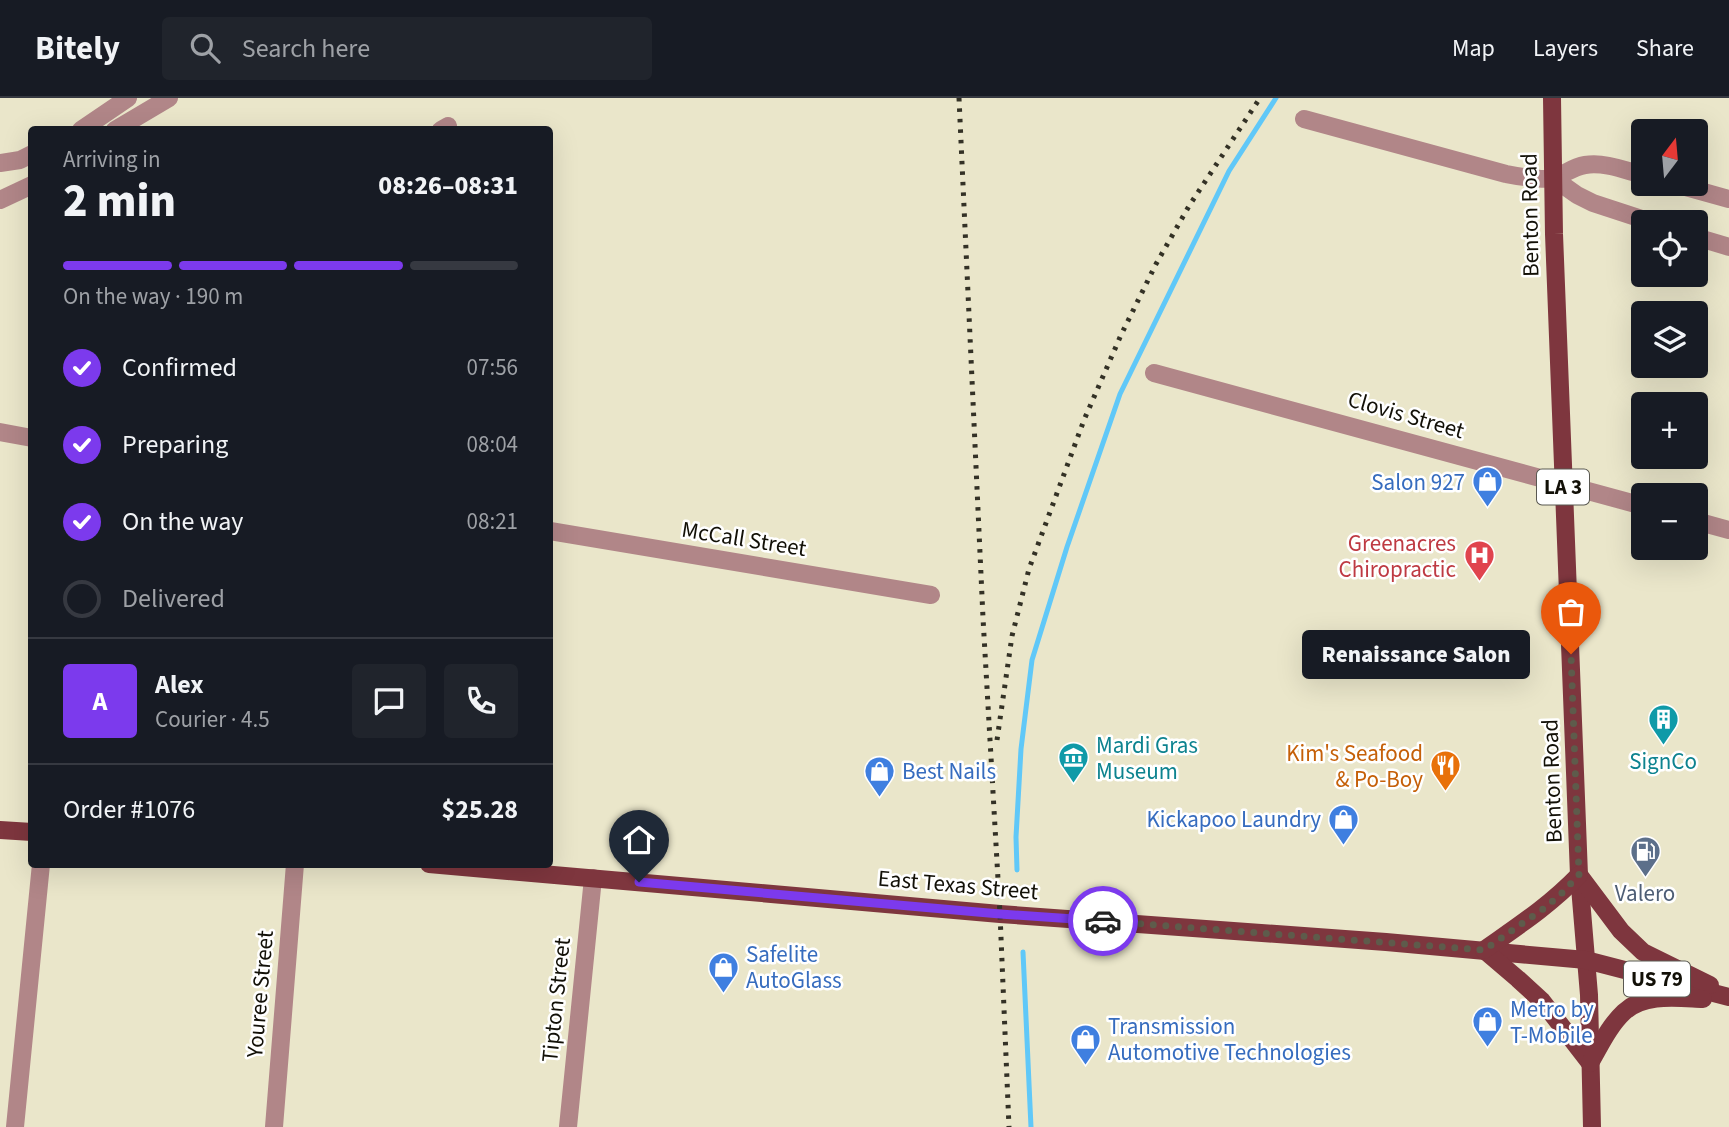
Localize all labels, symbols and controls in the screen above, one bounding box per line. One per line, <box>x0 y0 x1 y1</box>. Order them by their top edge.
search box <box>162 17 652 80</box>
text: Bitely <box>35 25 120 72</box>
icon: search <box>186 29 224 67</box>
text: Search here <box>242 30 370 67</box>
text: Map <box>1452 31 1495 66</box>
text: Layers <box>1533 31 1598 66</box>
text: Share <box>1636 31 1694 66</box>
north arrow <box>1631 119 1708 196</box>
map controls <box>1631 119 1708 560</box>
text: Arriving in <box>63 143 161 176</box>
street label: Benton Road <box>1512 153 1548 277</box>
text: 08:26–08:31 <box>378 167 518 204</box>
text: 2 min <box>63 169 176 234</box>
button: locate <box>1631 210 1708 287</box>
text: On the way · 190 m <box>63 280 243 313</box>
button: layers <box>1631 301 1708 378</box>
icon: check <box>63 349 101 387</box>
text: Confirmed <box>122 349 237 386</box>
text: 07:56 <box>467 351 518 384</box>
street label: Clovis Street <box>1344 383 1468 447</box>
button: + <box>1631 392 1708 469</box>
icon: check <box>63 426 101 464</box>
text: Preparing <box>122 426 228 463</box>
text: 08:04 <box>467 428 518 461</box>
shop icon: Salon 927 <box>1471 465 1505 509</box>
place label: Salon 927 <box>1371 466 1465 499</box>
road number: LA 3 <box>1537 470 1589 504</box>
button: − <box>1631 483 1708 560</box>
icon: check <box>63 503 101 541</box>
text: On the way <box>122 503 243 540</box>
text: 08:21 <box>467 505 518 538</box>
street label: McCall Street <box>679 513 809 565</box>
place label: Greenacres Chiropractic <box>1339 527 1456 586</box>
hospital icon: Greenacres Chiropractic <box>1462 539 1496 583</box>
text: Delivered <box>122 580 225 617</box>
pin <box>1541 582 1601 654</box>
icon: bag <box>1552 593 1590 631</box>
callout: Renaissance Salon <box>1302 630 1529 678</box>
text: Renaissance Salon <box>1322 638 1510 671</box>
button: chat <box>352 664 426 738</box>
button: phone <box>444 664 518 738</box>
text: Alex <box>155 666 204 703</box>
text: A <box>93 683 107 720</box>
text: Courier · 4.5 <box>155 703 270 736</box>
building icon: SignCo <box>1646 703 1680 747</box>
street label: Benton Road <box>1533 718 1571 844</box>
place label: Mardi Gras Museum <box>1096 729 1198 788</box>
place label: Kim's Seafood & Po-Boy <box>1286 737 1423 796</box>
museum icon: Mardi Gras Museum <box>1056 741 1090 785</box>
place label: SignCo <box>1629 745 1697 778</box>
restaurant icon: Kim's Seafood & Po-Boy <box>1429 749 1463 793</box>
shop icon: Best Nails <box>862 754 896 798</box>
place label: Best Nails <box>902 755 996 788</box>
text: Order #1076 <box>63 791 195 828</box>
text: $25.28 <box>442 791 518 828</box>
shop icon: Kickapoo Laundry <box>1327 802 1361 846</box>
place label: Kickapoo Laundry <box>1147 803 1321 836</box>
pin <box>609 810 669 882</box>
icon: home <box>620 821 658 859</box>
fuel station icon: Valero <box>1628 835 1662 879</box>
street label: East Texas Street <box>876 862 1040 908</box>
place label: Valero <box>1615 877 1675 910</box>
courier <box>1068 886 1138 956</box>
icon: car <box>1084 902 1122 940</box>
street label: Youree Street <box>238 929 282 1060</box>
street label: Tipton Street <box>533 936 579 1064</box>
place label: Safelite AutoGlass <box>746 938 842 997</box>
shop icon: Safelite AutoGlass <box>706 950 740 994</box>
road number: US 79 <box>1624 962 1690 996</box>
place label: Metro by T-Mobile <box>1510 993 1594 1052</box>
shop icon: Metro by T-Mobile <box>1470 1005 1504 1049</box>
place label: Transmission Automotive Technologies <box>1108 1010 1351 1069</box>
shop icon: Transmission Automotive Technologies <box>1068 1022 1102 1066</box>

